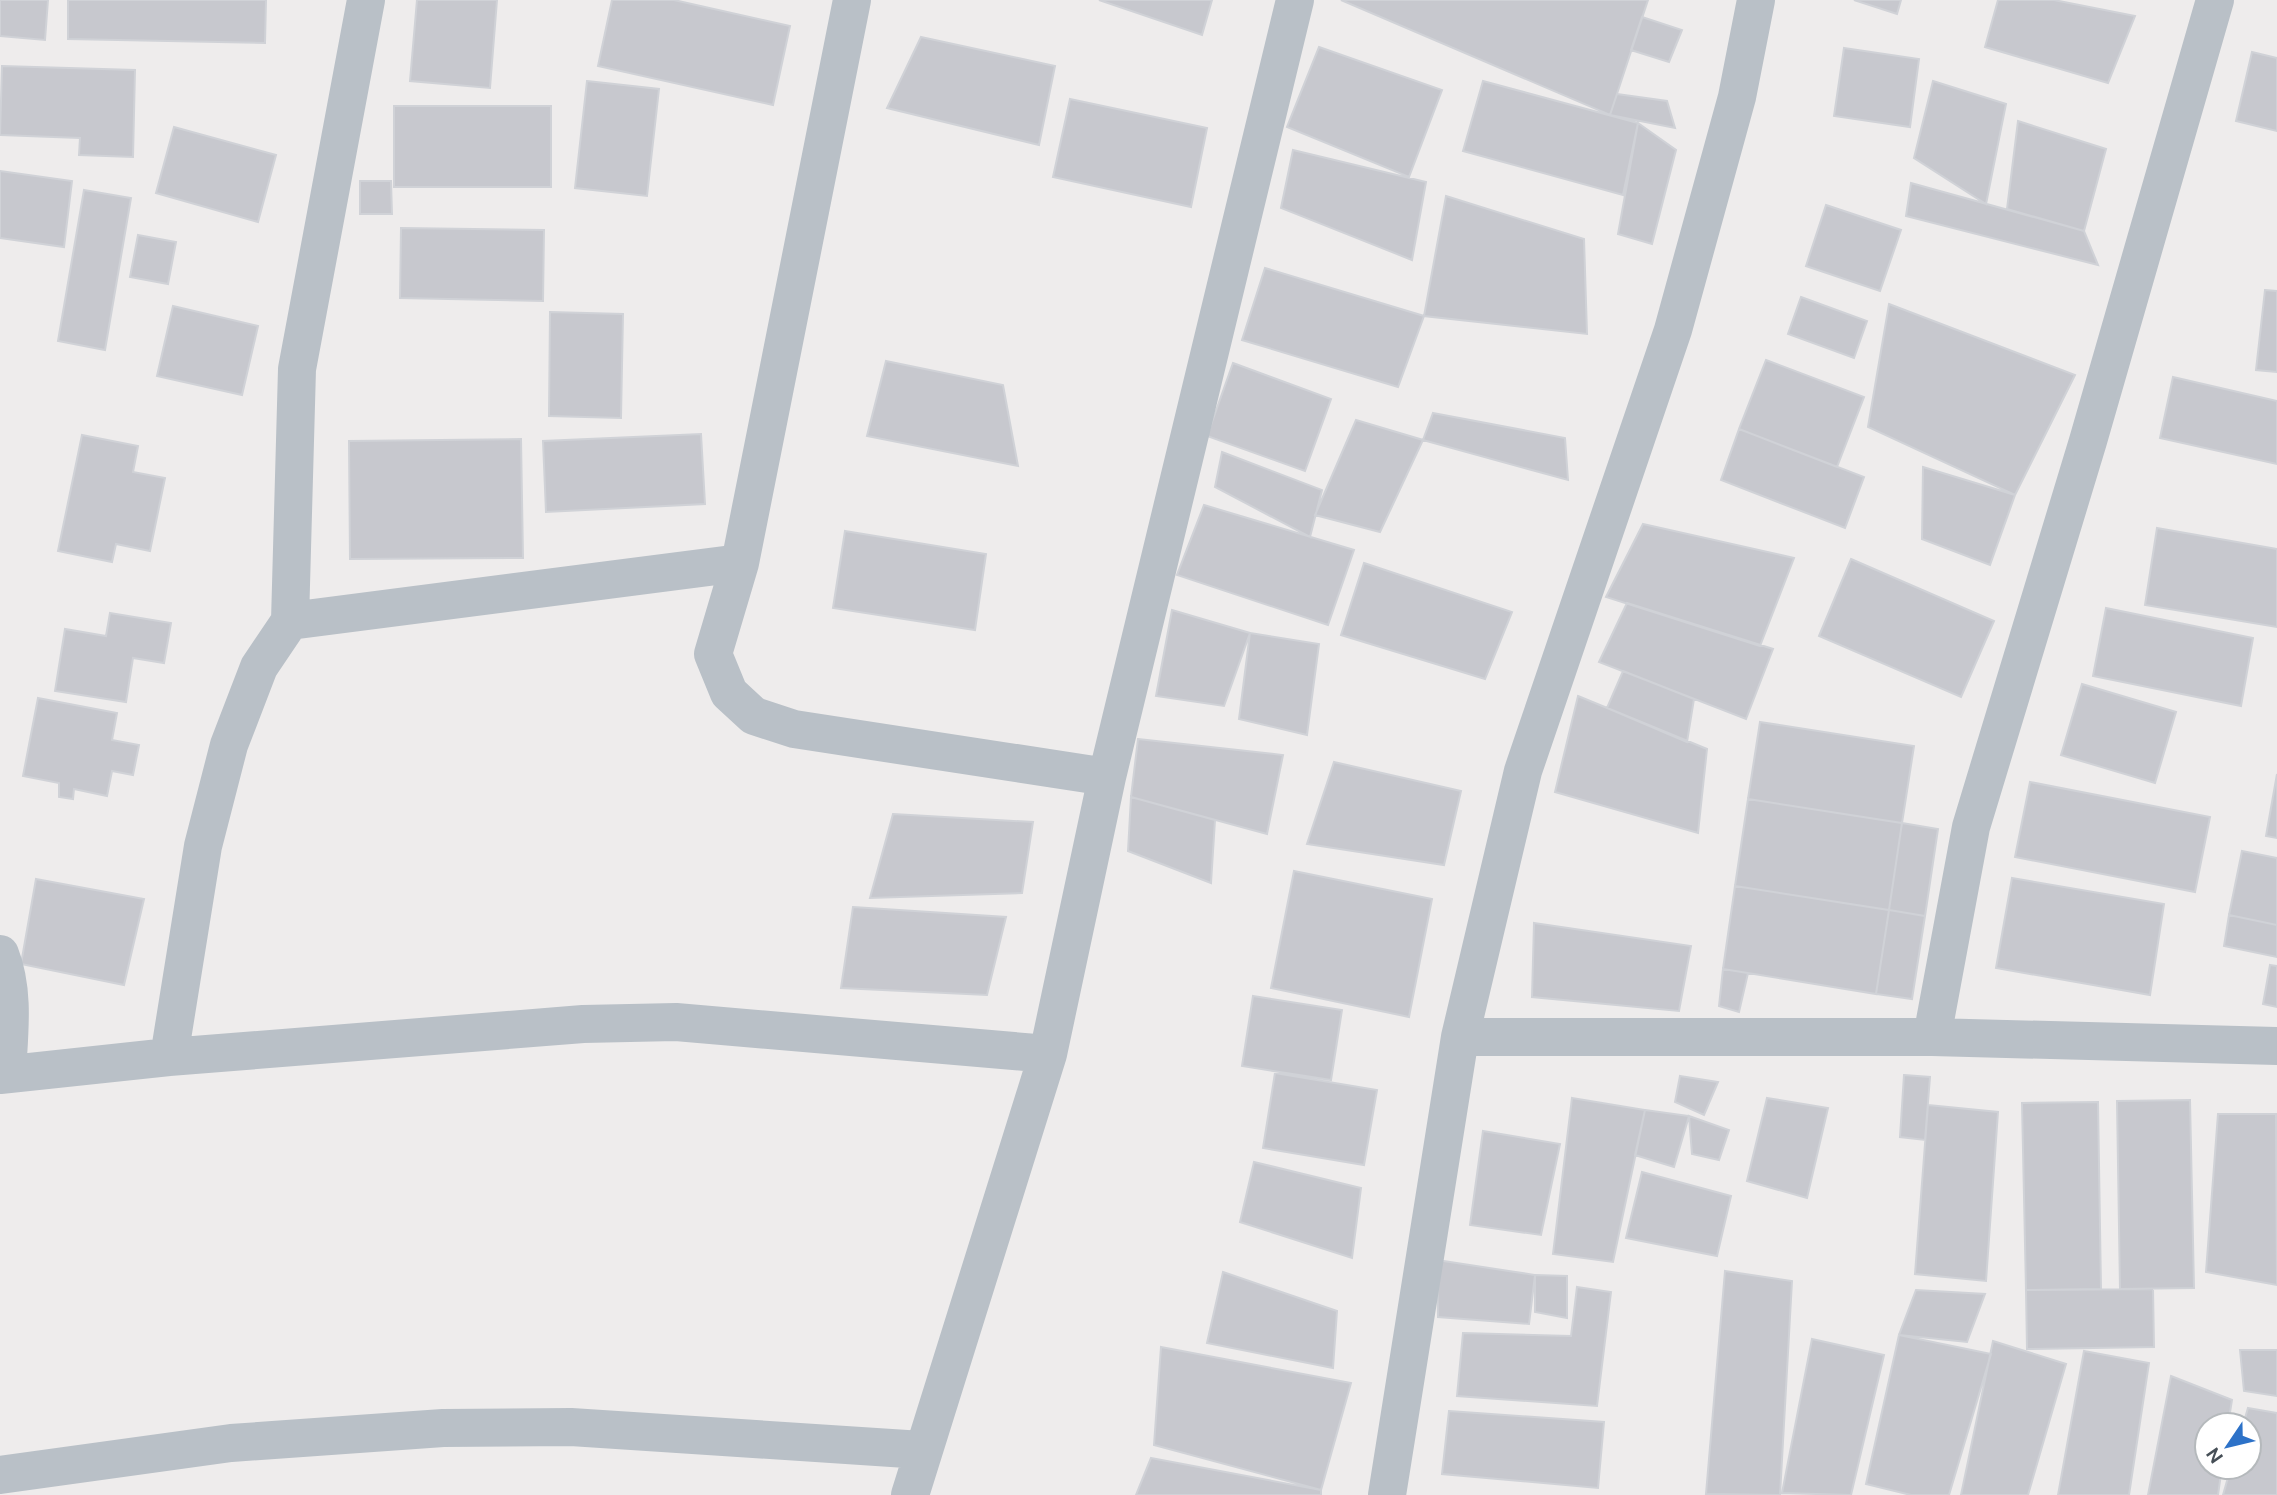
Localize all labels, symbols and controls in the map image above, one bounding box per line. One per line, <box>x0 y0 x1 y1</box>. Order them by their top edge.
north arrow <box>2193 1411 2263 1481</box>
text: N <box>2201 1444 2227 1468</box>

